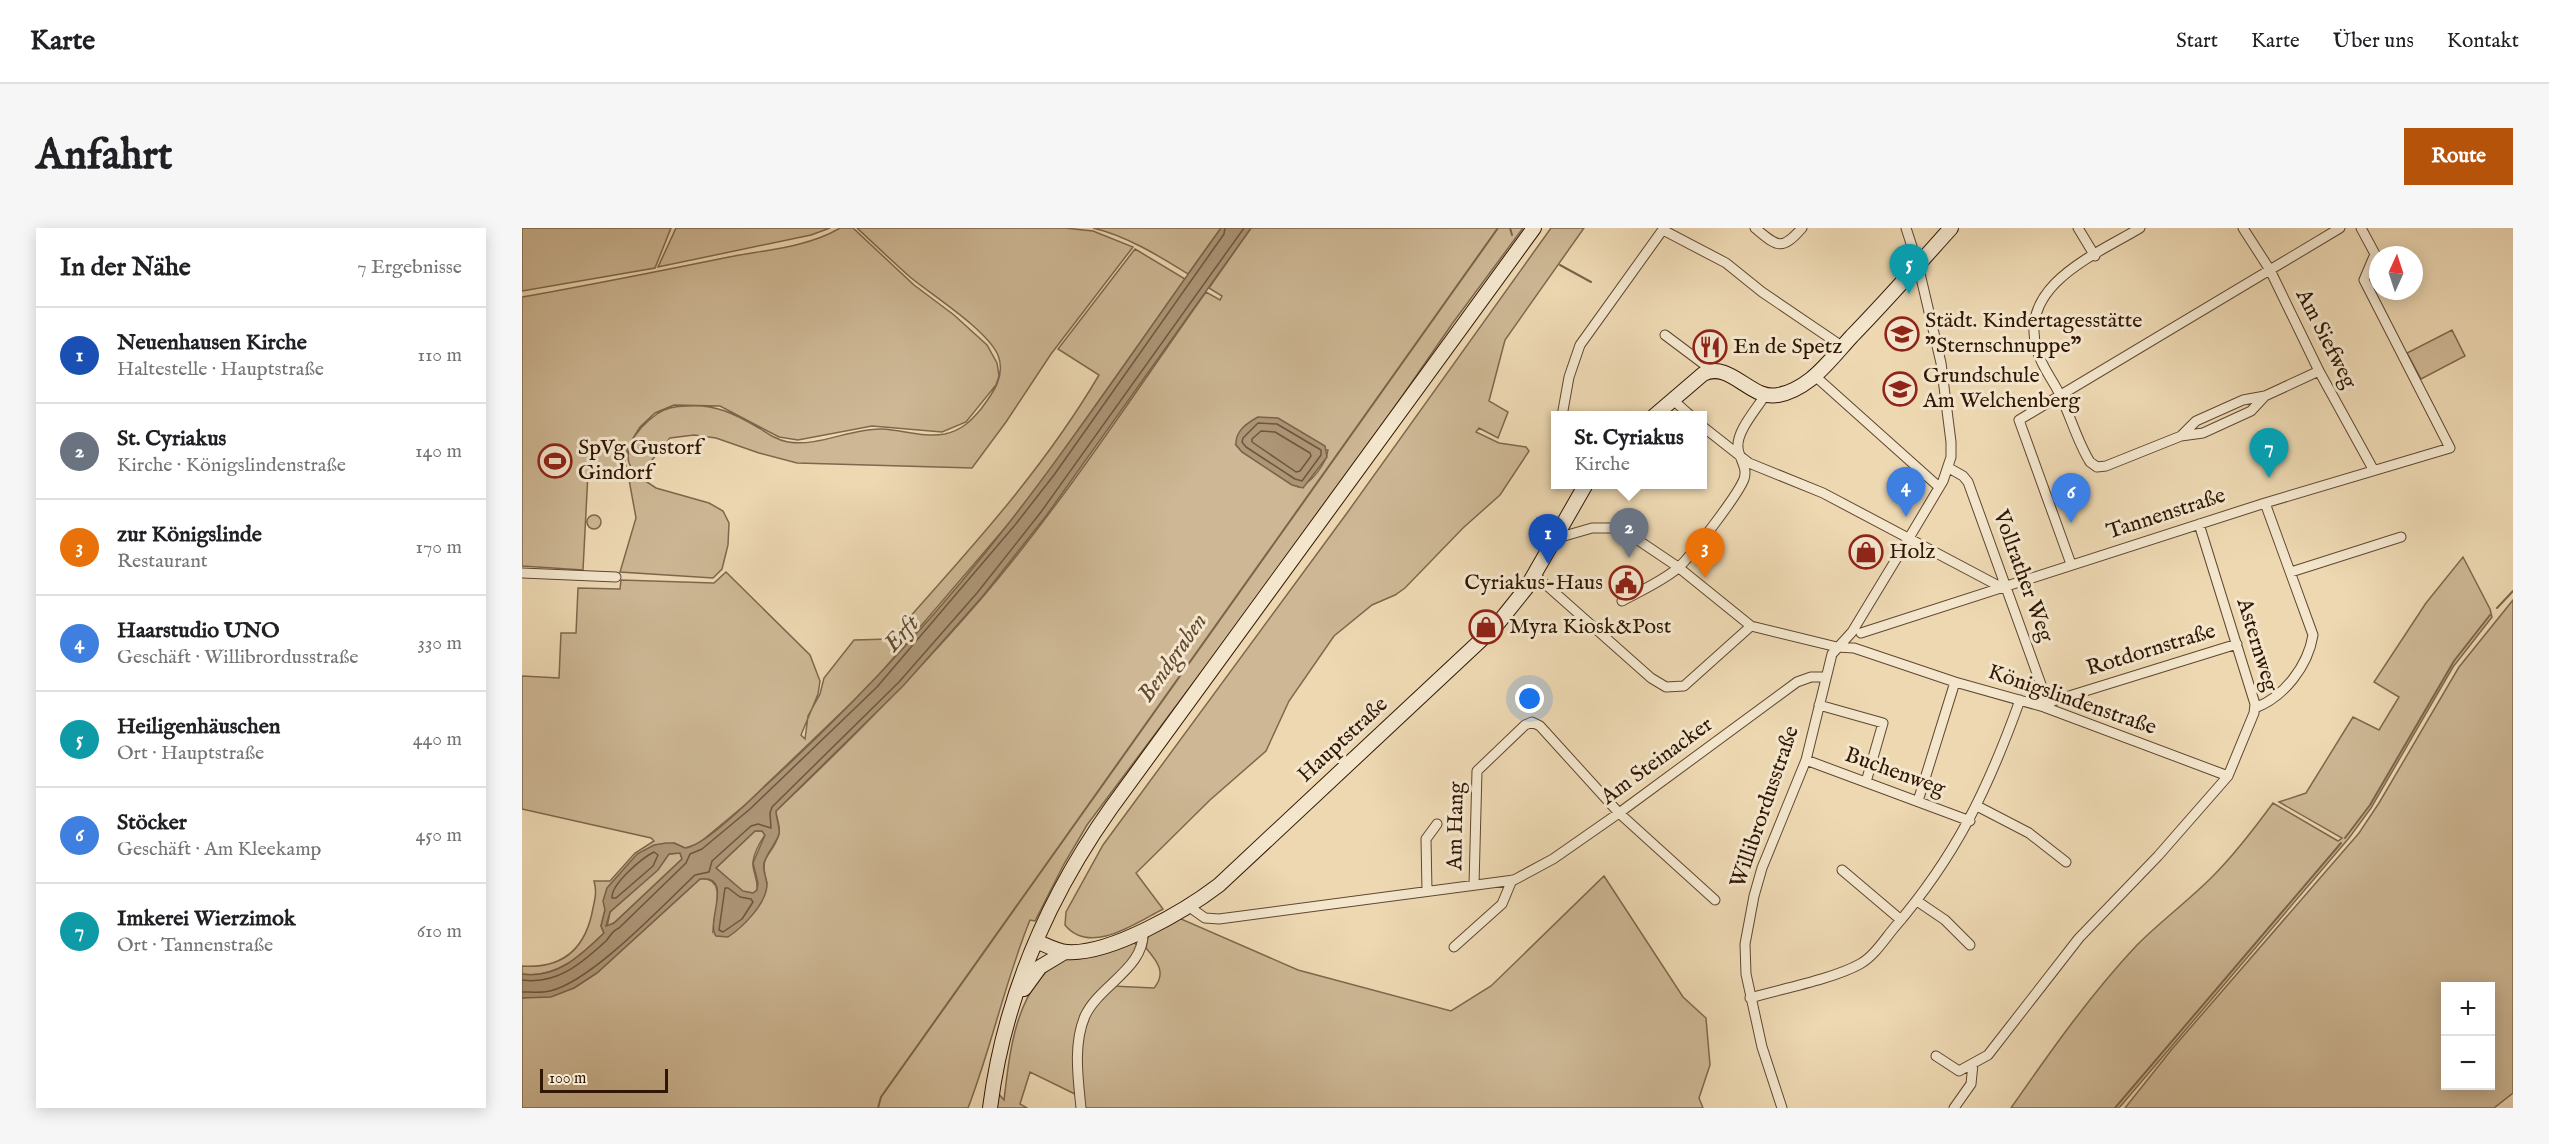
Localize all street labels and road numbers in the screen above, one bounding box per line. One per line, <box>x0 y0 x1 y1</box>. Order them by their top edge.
street label: Am Siefweg <box>2289 284 2364 395</box>
street label: Tannenstraße <box>2103 482 2229 546</box>
street label: Vollrather Weg <box>1986 505 2060 647</box>
street label: Asternweg <box>2229 594 2285 696</box>
street label: Rotdornstraße <box>2083 617 2219 683</box>
street label: Königslindenstraße <box>1984 658 2160 742</box>
street label: Hauptstraße <box>1292 691 1394 789</box>
street label: Am Steinacker <box>1595 711 1719 812</box>
street label: Willibrordusstraße <box>1724 722 1806 892</box>
street label: Buchenweg <box>1841 741 1950 803</box>
street label: Am Hang <box>1441 780 1471 872</box>

